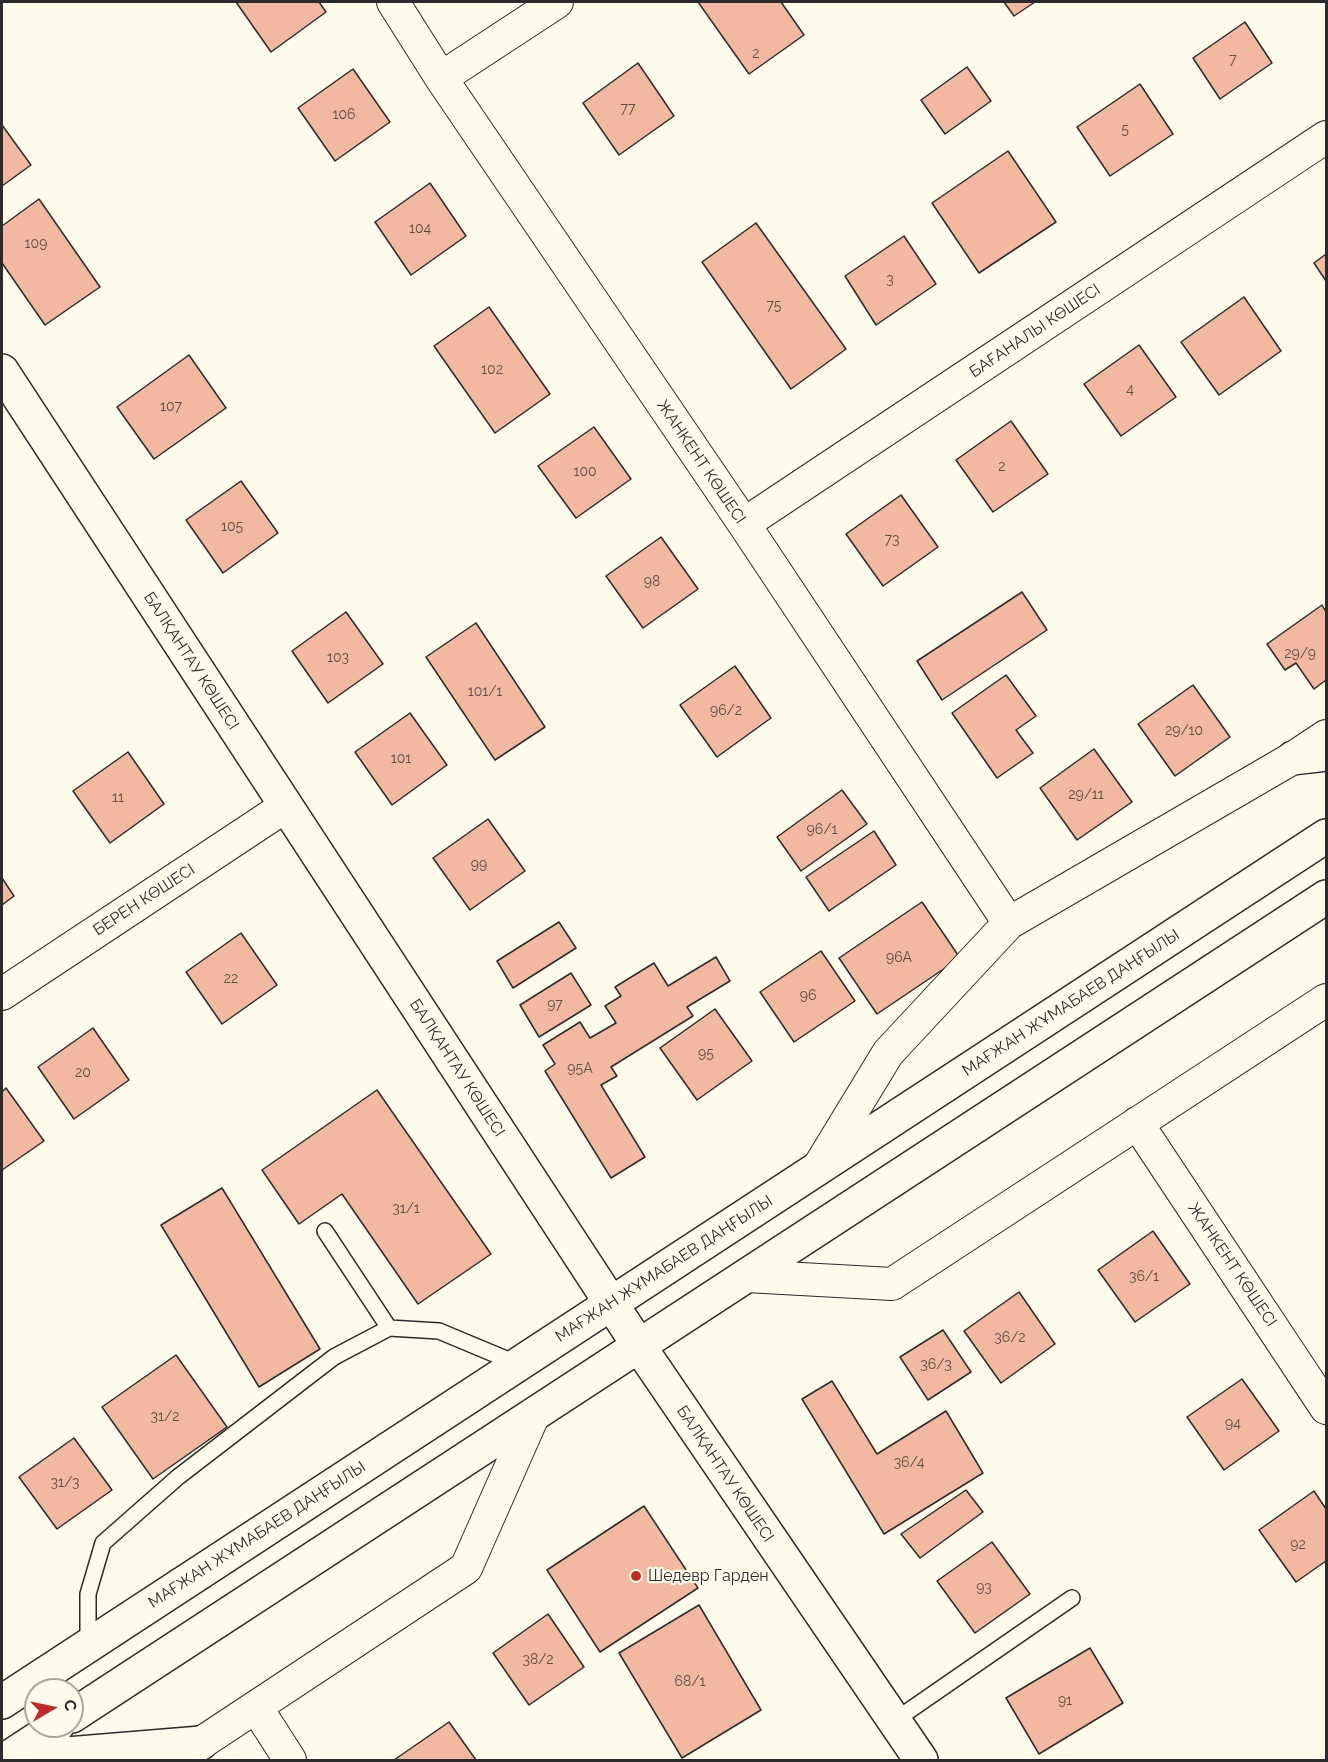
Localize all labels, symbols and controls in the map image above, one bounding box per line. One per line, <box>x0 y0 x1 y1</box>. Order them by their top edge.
house number: 2 <box>752 46 760 62</box>
house number: 7 <box>1229 52 1237 68</box>
house number: 77 <box>621 101 635 117</box>
house number: 106 <box>332 107 356 123</box>
house number: 5 <box>1121 122 1129 138</box>
house number: 104 <box>409 221 431 237</box>
house number: 109 <box>25 236 47 252</box>
house number: 3 <box>886 272 894 288</box>
street label: БАҒАНАЛЫ КӨШЕСІ <box>966 280 1104 382</box>
house number: 75 <box>767 298 781 314</box>
house number: 102 <box>481 362 503 378</box>
house number: 4 <box>1126 382 1134 398</box>
street label: ЖАНКЕНТ КӨШЕСІ <box>652 396 750 528</box>
house number: 107 <box>160 399 182 415</box>
house number: 2 <box>998 459 1006 475</box>
house number: 100 <box>573 464 597 480</box>
house number: 105 <box>221 519 243 535</box>
house number: 73 <box>885 532 899 548</box>
house number: 98 <box>644 574 660 590</box>
street label: БАЛҚАНТАУ КӨШЕСІ <box>139 589 243 733</box>
house number: 29/9 <box>1284 646 1316 662</box>
house number: 103 <box>327 650 349 666</box>
house number: 101/1 <box>468 684 502 700</box>
house number: 96/2 <box>710 703 742 719</box>
house number: 29/10 <box>1165 723 1203 739</box>
house number: 101 <box>391 751 411 767</box>
house number: 29/11 <box>1068 787 1104 803</box>
house number: 11 <box>112 790 124 806</box>
house number: 96/1 <box>807 822 837 838</box>
house number: 99 <box>471 857 487 873</box>
street label: БЕРЕН КӨШЕСІ <box>90 860 198 940</box>
street label: МАҒЖАН ЖҰМАБАЕВ ДАҢҒЫЛЫ <box>959 925 1183 1081</box>
house number: 96A <box>886 950 912 966</box>
house number: 22 <box>224 971 238 987</box>
house number: 96 <box>800 988 816 1004</box>
street label: БАЛҚАНТАУ КӨШЕСІ <box>405 996 509 1140</box>
house number: 97 <box>547 997 563 1013</box>
house number: 95 <box>698 1046 714 1062</box>
house number: 95А <box>567 1061 593 1077</box>
house number: 20 <box>75 1065 91 1081</box>
street label: МАҒЖАН ЖҰМАБАЕВ ДАҢҒЫЛЫ <box>552 1191 776 1347</box>
street label: ЖАНКЕНТ КӨШЕСІ <box>1183 1199 1281 1331</box>
house number: 31/1 <box>392 1201 420 1217</box>
house number: 36/1 <box>1129 1269 1159 1285</box>
house number: 36/2 <box>994 1330 1026 1346</box>
house number: 36/3 <box>920 1357 952 1373</box>
street label: БАЛҚАНТАУ КӨШЕСІ <box>672 1402 778 1546</box>
house number: 31/2 <box>151 1409 179 1425</box>
house number: 94 <box>1225 1416 1241 1432</box>
house number: 36/4 <box>894 1455 924 1471</box>
street label: МАҒЖАН ЖҰМАБАЕВ ДАҢҒЫЛЫ <box>145 1457 369 1613</box>
house number: 31/3 <box>50 1475 80 1491</box>
house number: 92 <box>1290 1537 1306 1553</box>
place label: Шедевр Гарден <box>648 1566 769 1586</box>
marker: Шедевр Гарден <box>629 1569 643 1583</box>
house number: 93 <box>976 1580 992 1596</box>
house number: 38/2 <box>522 1652 554 1668</box>
house number: 68/1 <box>675 1674 705 1690</box>
north arrow <box>24 1678 84 1738</box>
house number: 91 <box>1058 1693 1072 1709</box>
text: С <box>60 1699 81 1712</box>

